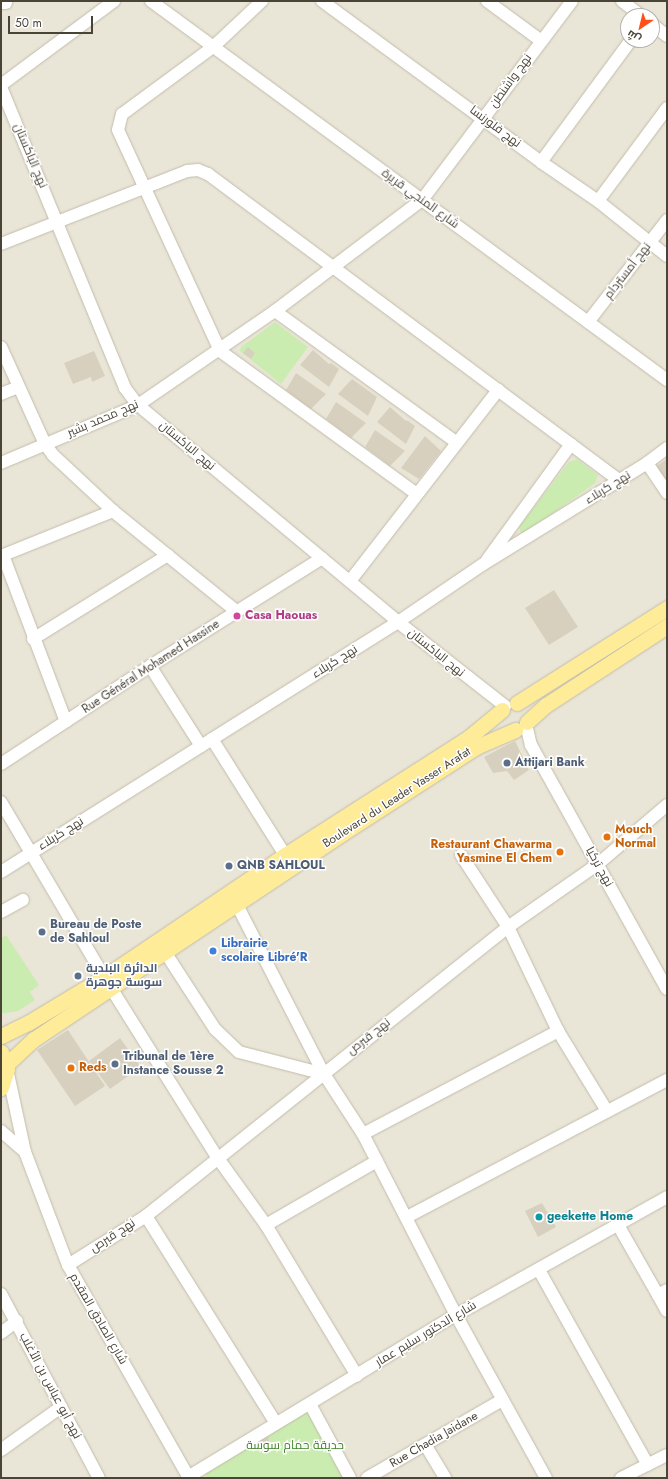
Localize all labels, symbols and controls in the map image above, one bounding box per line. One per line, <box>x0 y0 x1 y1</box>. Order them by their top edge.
scale bar <box>10 8 95 34</box>
north arrow <box>620 8 660 48</box>
text: 50 m <box>15 14 42 32</box>
text: ش <box>623 26 644 48</box>
street label: نهج واشنطن <box>487 51 535 111</box>
street label: نهج فلورنسا <box>467 103 523 151</box>
street label: نهج الباكستان <box>10 122 50 190</box>
street label: شارع المنجي قريرة <box>379 166 461 232</box>
street label: نهج أمستردام <box>602 240 654 302</box>
street label: نهج محمد بشير <box>65 398 141 440</box>
street label: نهج الباكستان <box>156 418 218 474</box>
street label: نهج كربلاء <box>582 468 634 508</box>
place label: Casa Haouas <box>245 609 317 623</box>
marker: Casa Haouas <box>232 611 242 621</box>
street label: Rue Général Mohamed Hassine <box>80 617 222 717</box>
street label: نهج الباكستان <box>405 626 467 680</box>
street label: نهج كربلاء <box>309 642 361 682</box>
street label: Boulevard du Leader Yasser Arafat <box>320 745 474 851</box>
place label: Attijari Bank <box>515 756 585 770</box>
marker: Attijari Bank <box>502 758 512 768</box>
street label: نهج كربلاء <box>35 814 87 854</box>
place label: Mouch Normal <box>615 823 656 851</box>
marker: Mouch Normal <box>602 832 612 842</box>
place label: Restaurant Chawarma Yasmine El Chem <box>431 838 552 866</box>
street label: نهج تركيا <box>582 844 616 890</box>
marker: Restaurant Chawarma Yasmine El Chem <box>555 847 565 857</box>
place label: QNB SAHLOUL <box>237 859 325 873</box>
marker: QNB SAHLOUL <box>224 861 234 871</box>
place label: Bureau de Poste de Sahloul <box>50 918 142 946</box>
marker: Bureau de Poste de Sahloul <box>37 927 47 937</box>
place label: Librairie scolaire Libré'R <box>221 937 307 965</box>
marker: Librairie scolaire Libré'R <box>208 946 218 956</box>
place label: الدائرة البلدية سوسة جوهرة <box>86 962 162 990</box>
marker: الدائرة البلدية سوسة جوهرة <box>73 971 83 981</box>
street label: نهج قبرص <box>344 1016 394 1058</box>
place label: Tribunal de 1ère Instance Sousse 2 <box>123 1050 224 1078</box>
marker: Tribunal de 1ère Instance Sousse 2 <box>110 1059 120 1069</box>
place label: Reds <box>79 1061 107 1075</box>
marker: Reds <box>66 1063 76 1073</box>
place label: geekette Home <box>547 1210 633 1224</box>
marker: geekette Home <box>534 1212 544 1222</box>
street label: نهج قبرص <box>88 1216 138 1256</box>
street label: شارع الصادق المقدم <box>66 1271 130 1367</box>
street label: شارع الدكتور سليم عمار <box>373 1298 479 1370</box>
street label: نهج أبو عباس بن الأغلب <box>16 1330 84 1442</box>
street label: Rue Chadia Jaidane <box>387 1409 481 1471</box>
park label: حديقة حمام سوسة <box>246 1439 344 1453</box>

